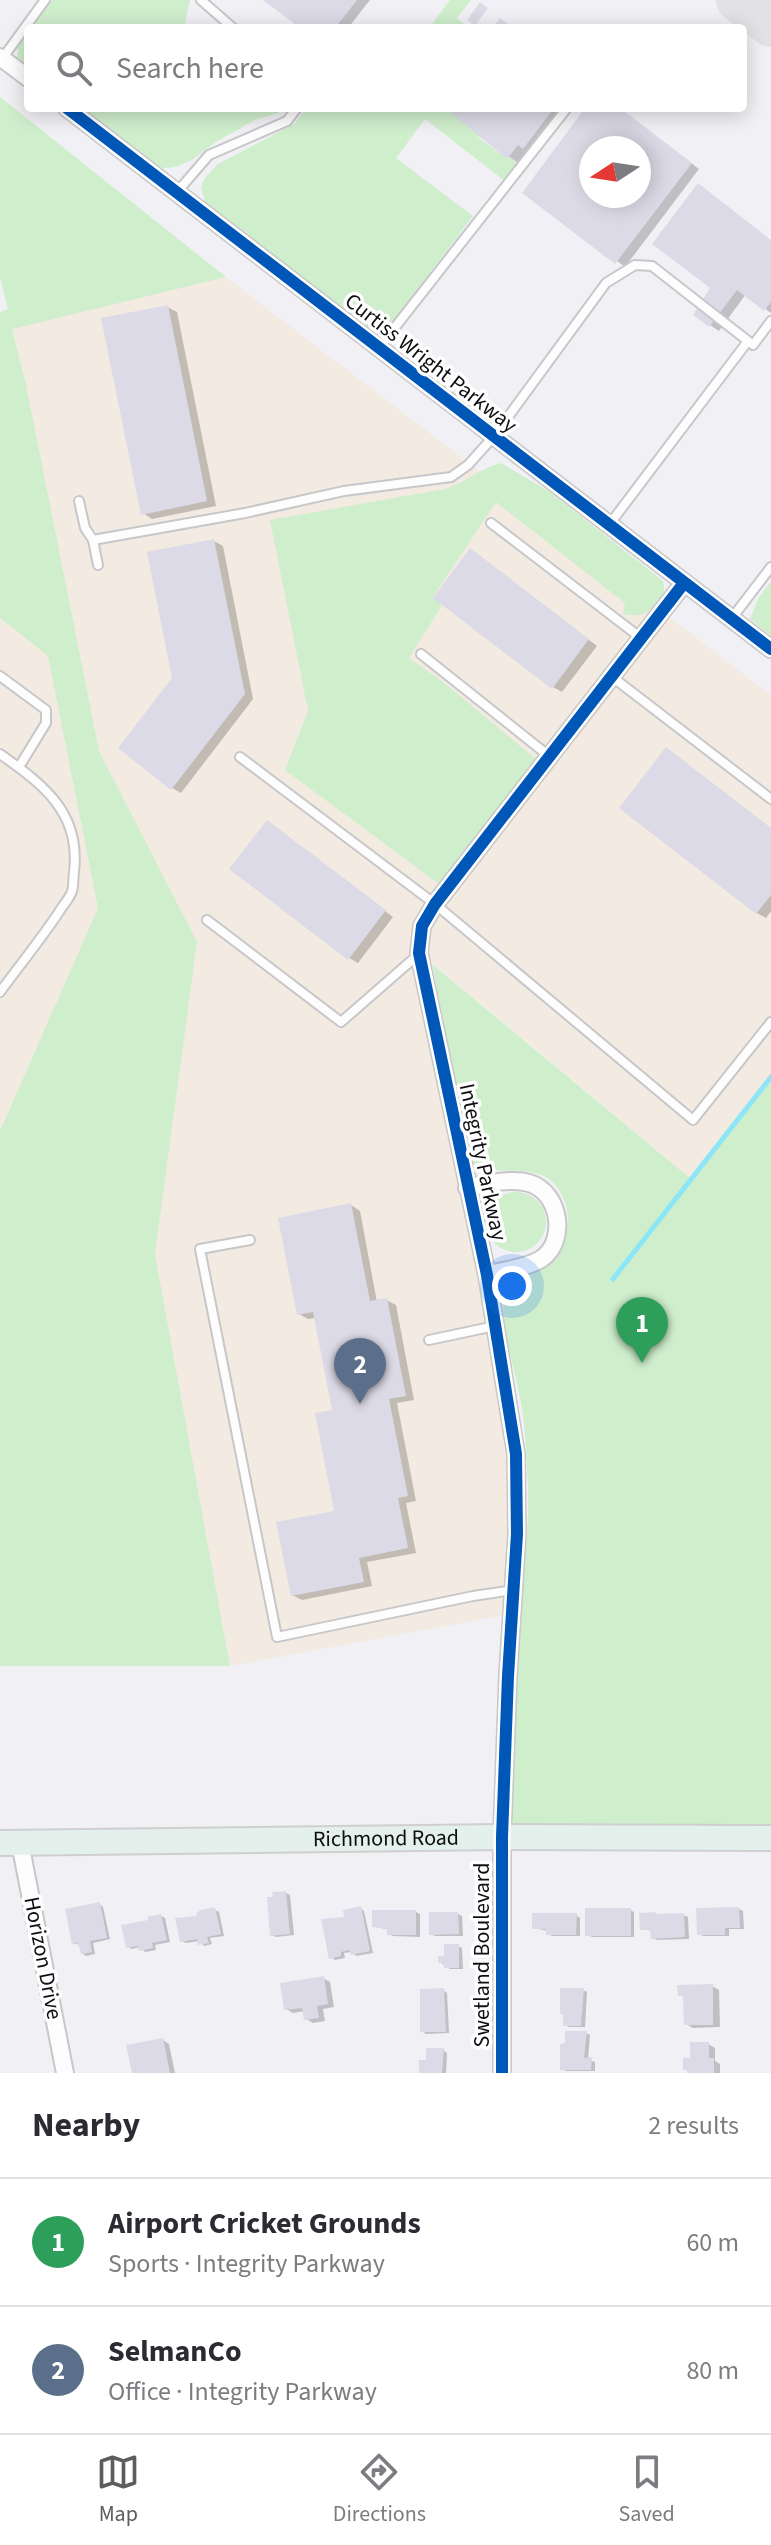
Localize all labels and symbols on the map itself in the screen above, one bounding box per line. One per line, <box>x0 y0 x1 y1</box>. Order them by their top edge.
north arrow <box>579 136 651 208</box>
street label: Curtiss Wright Parkway <box>338 285 525 441</box>
street label: Integrity Parkway <box>451 1080 515 1244</box>
your location <box>492 1266 532 1306</box>
pin: 1 <box>616 1297 668 1363</box>
pin: 2 <box>334 1338 386 1404</box>
street label: Richmond Road <box>313 1822 459 1855</box>
street label: Swetland Boulevard <box>466 1863 498 2047</box>
street label: Horizon Drive <box>15 1894 71 2022</box>

